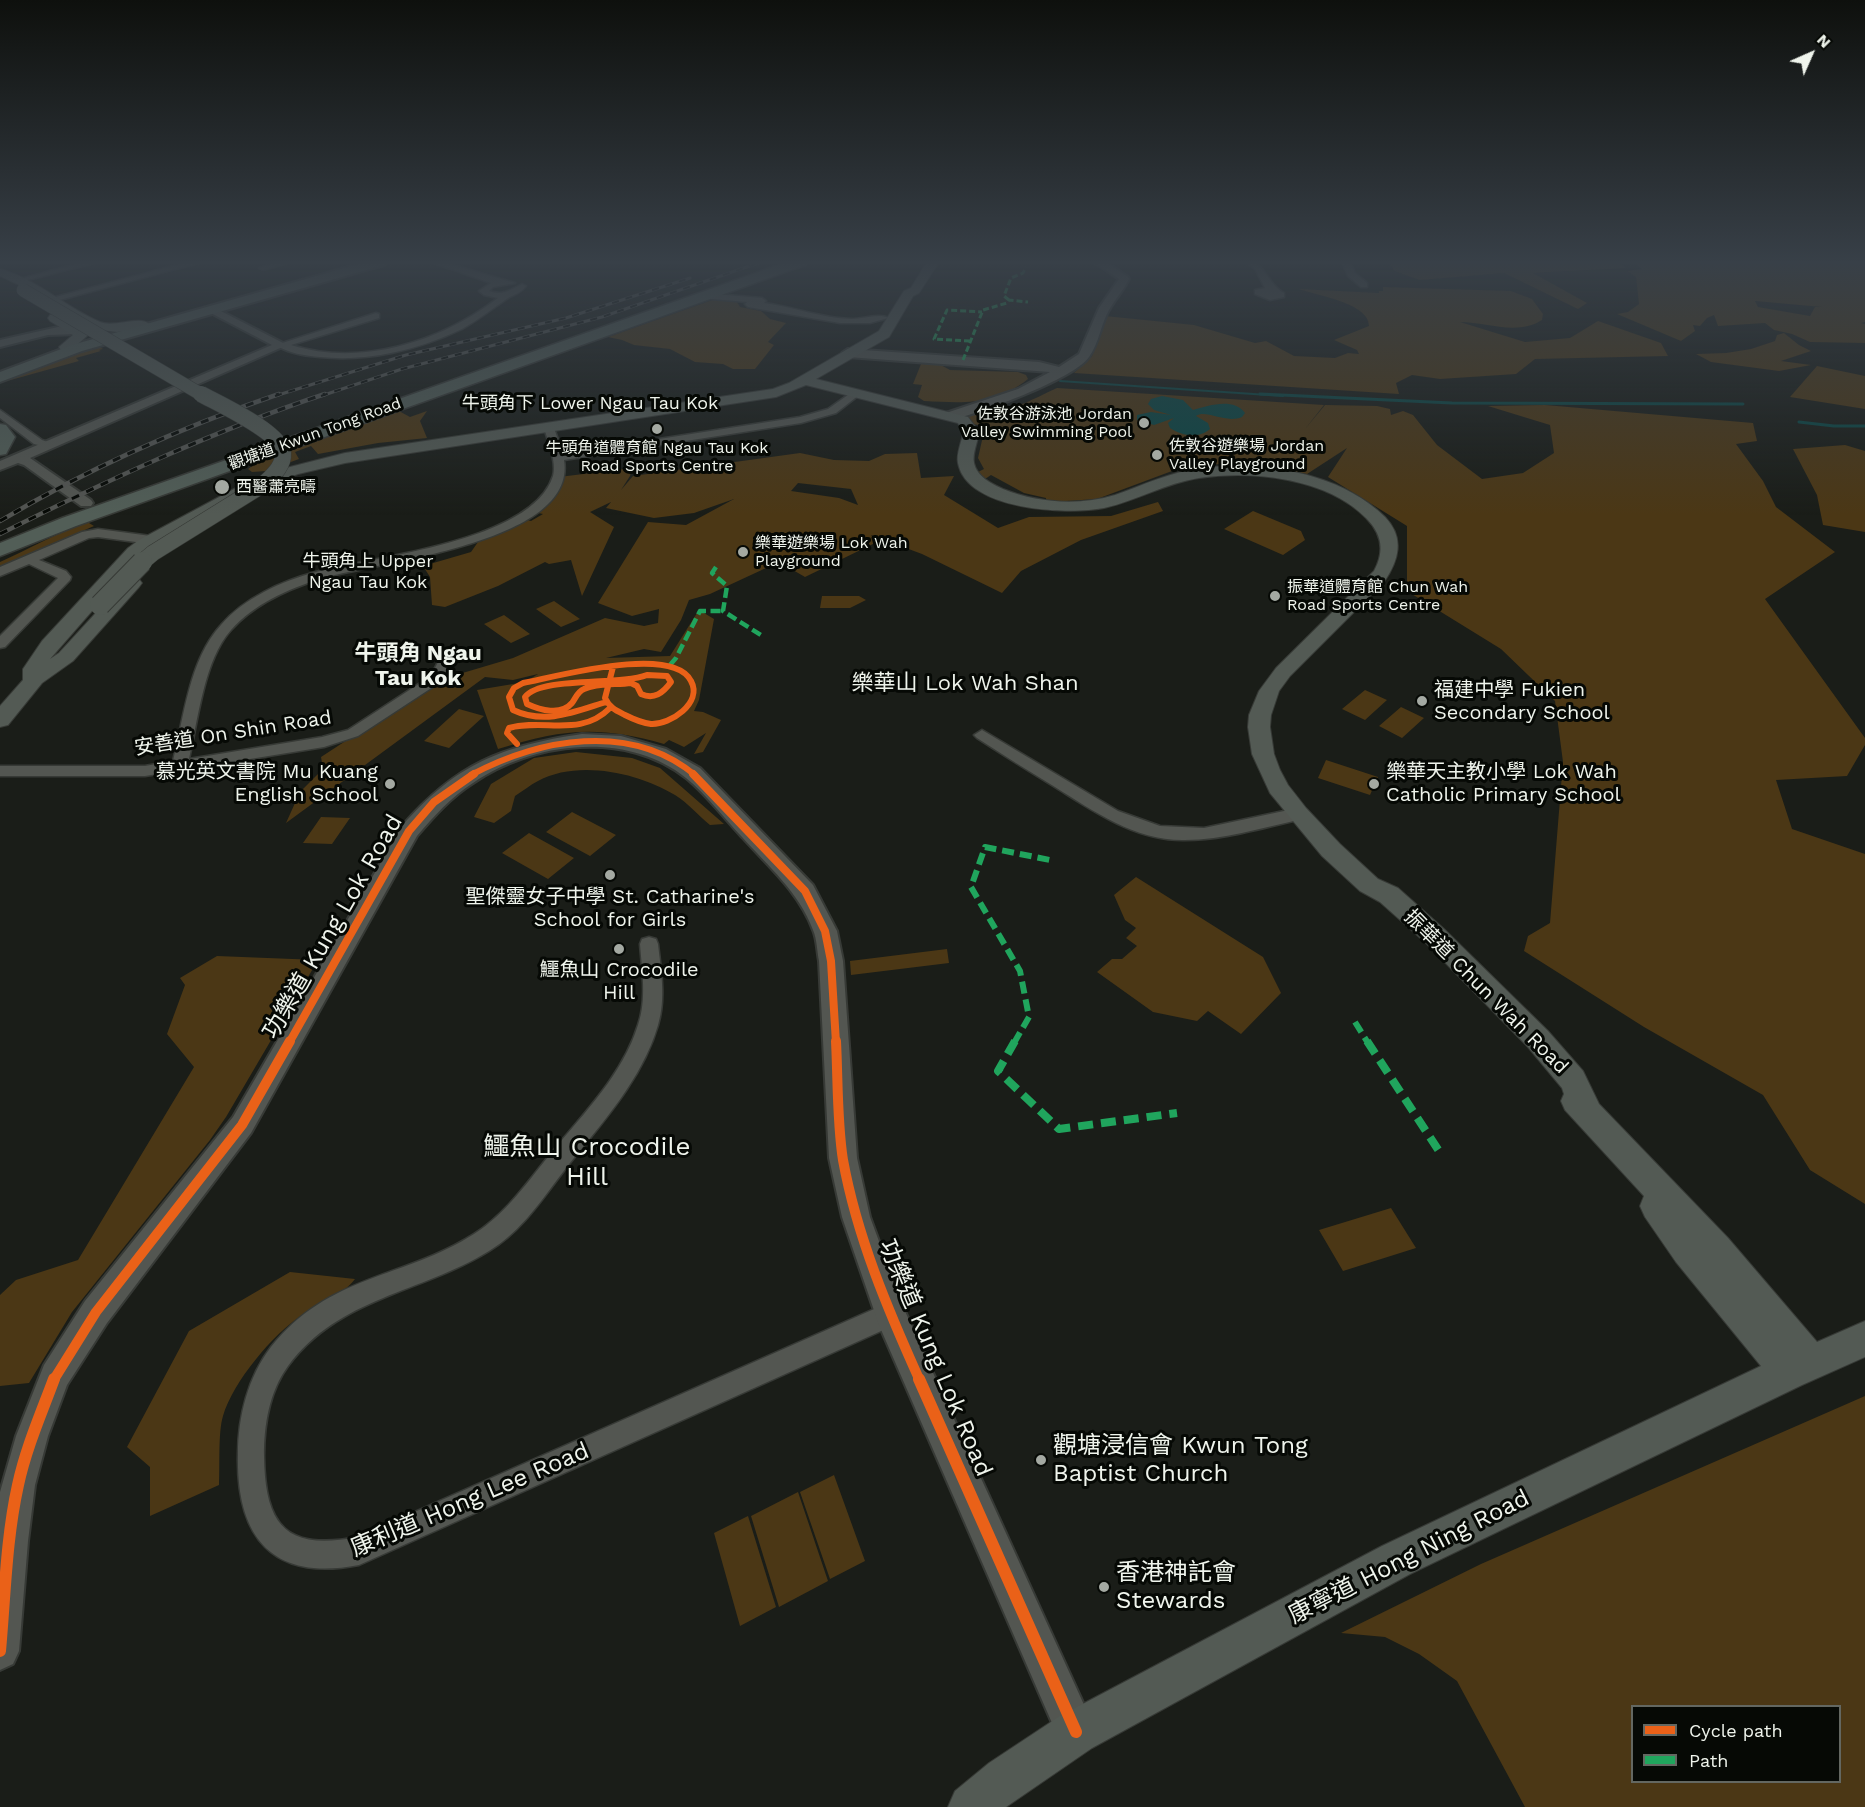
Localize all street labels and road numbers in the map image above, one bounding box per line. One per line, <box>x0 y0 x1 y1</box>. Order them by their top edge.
street label: 觀塘道 Kwun Tong Road <box>226 394 404 474</box>
street label: 安善道 On Shin Road <box>133 706 333 760</box>
street label: 功樂道 Kung Lok Road <box>257 810 409 1044</box>
street label: 振華道 Chun Wah Road <box>1399 905 1573 1079</box>
street label: 功樂道 Kung Lok Road <box>872 1235 998 1481</box>
street label: 康利道 Hong Lee Road <box>346 1437 594 1563</box>
street label: 康寧道 Hong Ning Road <box>1284 1484 1534 1630</box>

